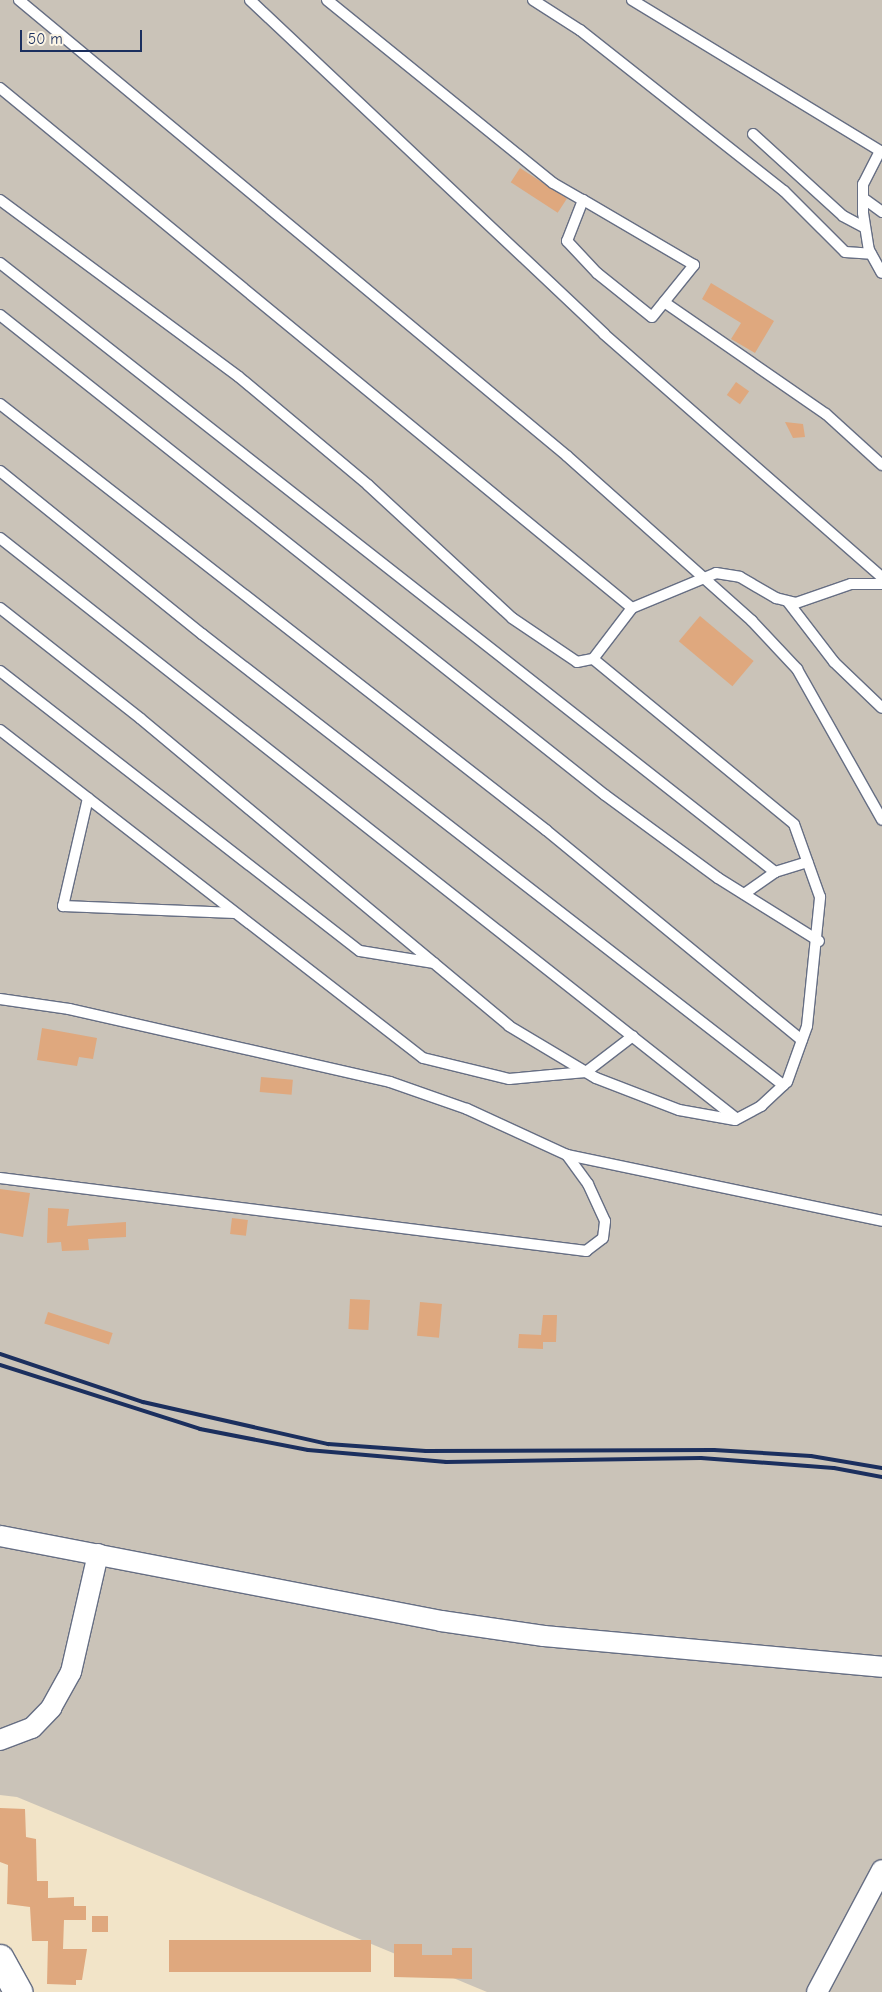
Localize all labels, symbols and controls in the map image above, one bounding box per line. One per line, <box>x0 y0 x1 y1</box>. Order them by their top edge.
scale bar <box>22 20 145 52</box>
text: 50 m <box>28 30 63 48</box>

